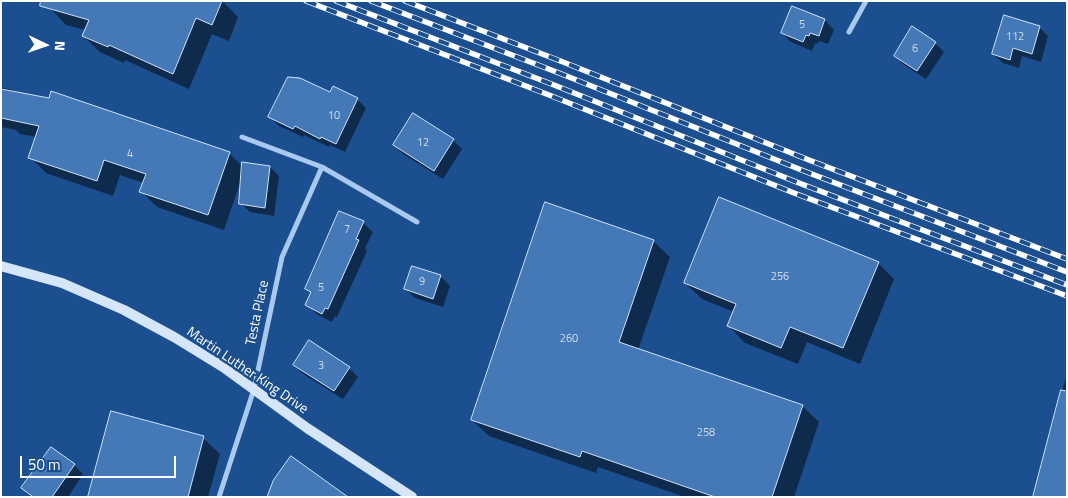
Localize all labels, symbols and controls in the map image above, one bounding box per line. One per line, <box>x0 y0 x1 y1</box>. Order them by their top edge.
house number: 5 <box>799 18 805 32</box>
north arrow <box>20 20 70 70</box>
house number: 112 <box>1006 30 1024 44</box>
text: N <box>50 40 71 51</box>
house number: 6 <box>912 42 918 56</box>
house number: 10 <box>328 109 340 123</box>
house number: 12 <box>417 136 429 150</box>
house number: 4 <box>127 147 133 161</box>
house number: 7 <box>344 223 350 237</box>
house number: 256 <box>771 270 789 284</box>
house number: 9 <box>419 275 425 289</box>
street label: Testa Place <box>243 279 273 347</box>
house number: 5 <box>318 281 324 295</box>
street label: Martin Luther King Drive <box>183 324 311 418</box>
house number: 260 <box>560 332 578 346</box>
house number: 3 <box>318 359 324 373</box>
house number: 258 <box>697 426 715 440</box>
scale bar <box>22 446 179 478</box>
text: 50 m <box>28 453 61 476</box>

